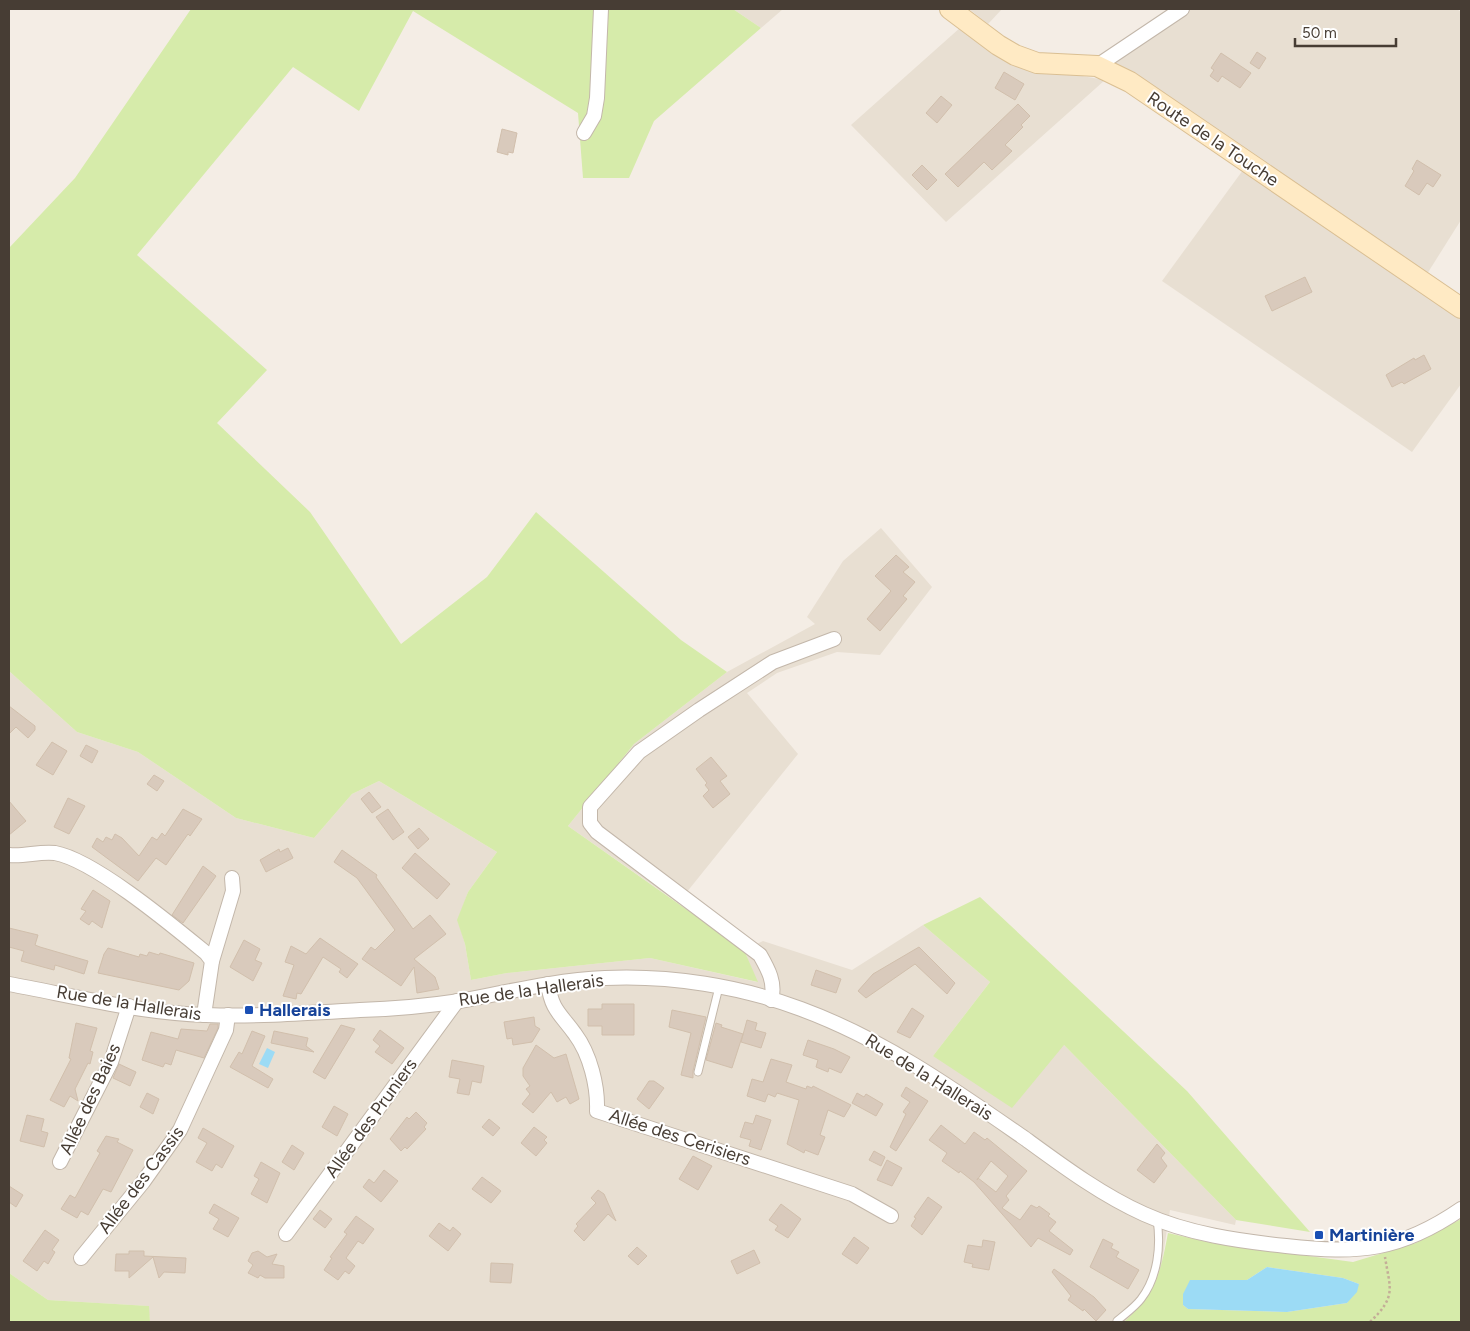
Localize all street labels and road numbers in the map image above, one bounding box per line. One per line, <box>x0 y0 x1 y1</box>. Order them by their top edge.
street label: Route de la Touche <box>1143 87 1283 191</box>
street label: Rue de la Hallerais <box>457 969 605 1011</box>
street label: Rue de la Hallerais <box>55 981 203 1025</box>
street label: Rue de la Hallerais <box>861 1029 997 1125</box>
street label: Allée des Baies <box>55 1040 125 1158</box>
street label: Allée des Pruniers <box>320 1054 422 1182</box>
street label: Allée des Cerisiers <box>607 1104 753 1170</box>
street label: Allée des Cassis <box>93 1122 189 1238</box>

